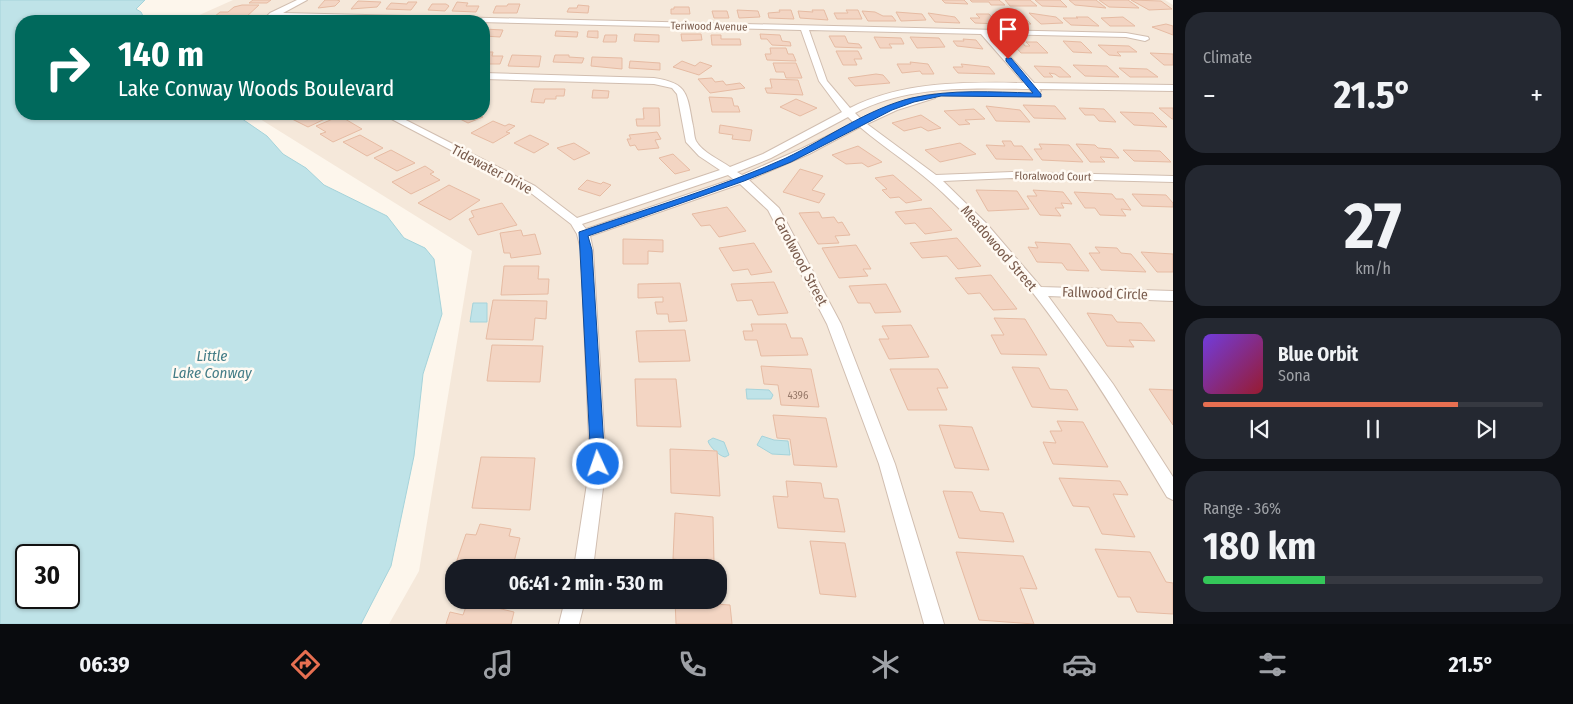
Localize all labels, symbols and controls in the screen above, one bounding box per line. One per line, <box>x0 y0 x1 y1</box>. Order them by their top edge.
pin <box>987 8 1029 59</box>
icon: arrive <box>994 15 1022 43</box>
street label: Teriwood Avenue <box>670 19 748 34</box>
text: 140 m <box>118 33 204 75</box>
icon: right <box>35 35 100 100</box>
text: Climate <box>1203 48 1252 67</box>
text: 21.5° <box>1334 72 1412 118</box>
text: Lake Conway Woods Boulevard <box>118 75 394 102</box>
text: − <box>1203 79 1216 112</box>
text: + <box>1530 79 1543 112</box>
street label: Tidewater Drive <box>448 141 535 198</box>
street label: Floralwood Court <box>1015 169 1092 184</box>
text: 27 <box>1344 187 1402 265</box>
street label: Meadowood Street <box>957 202 1041 295</box>
street label: Carolwood Street <box>770 214 831 309</box>
text: km/h <box>1355 259 1391 278</box>
street label: Fallwood Circle <box>1062 284 1148 303</box>
text: Blue Orbit <box>1278 343 1358 366</box>
water label: Little Lake Conway <box>172 347 253 382</box>
text: Sona <box>1278 366 1311 385</box>
house number: 4396 <box>788 389 809 402</box>
icon: previous <box>1246 415 1274 443</box>
icon: pause <box>1359 415 1387 443</box>
icon: next <box>1472 415 1500 443</box>
position arrow <box>571 437 623 489</box>
text: Range · 36% <box>1203 499 1281 518</box>
text: 180 km <box>1203 523 1316 569</box>
speed limit sign: 30 <box>15 544 80 609</box>
text: 06:41 · 2 min · 530 m <box>509 572 663 595</box>
icon: directions <box>288 647 323 682</box>
icon: music <box>481 647 516 682</box>
icon: phone <box>675 647 710 682</box>
icon: climate <box>868 647 903 682</box>
icon: car <box>1062 647 1097 682</box>
icon: filters <box>1255 647 1290 682</box>
text: 06:39 <box>79 651 130 678</box>
text: 21.5° <box>1448 651 1494 678</box>

